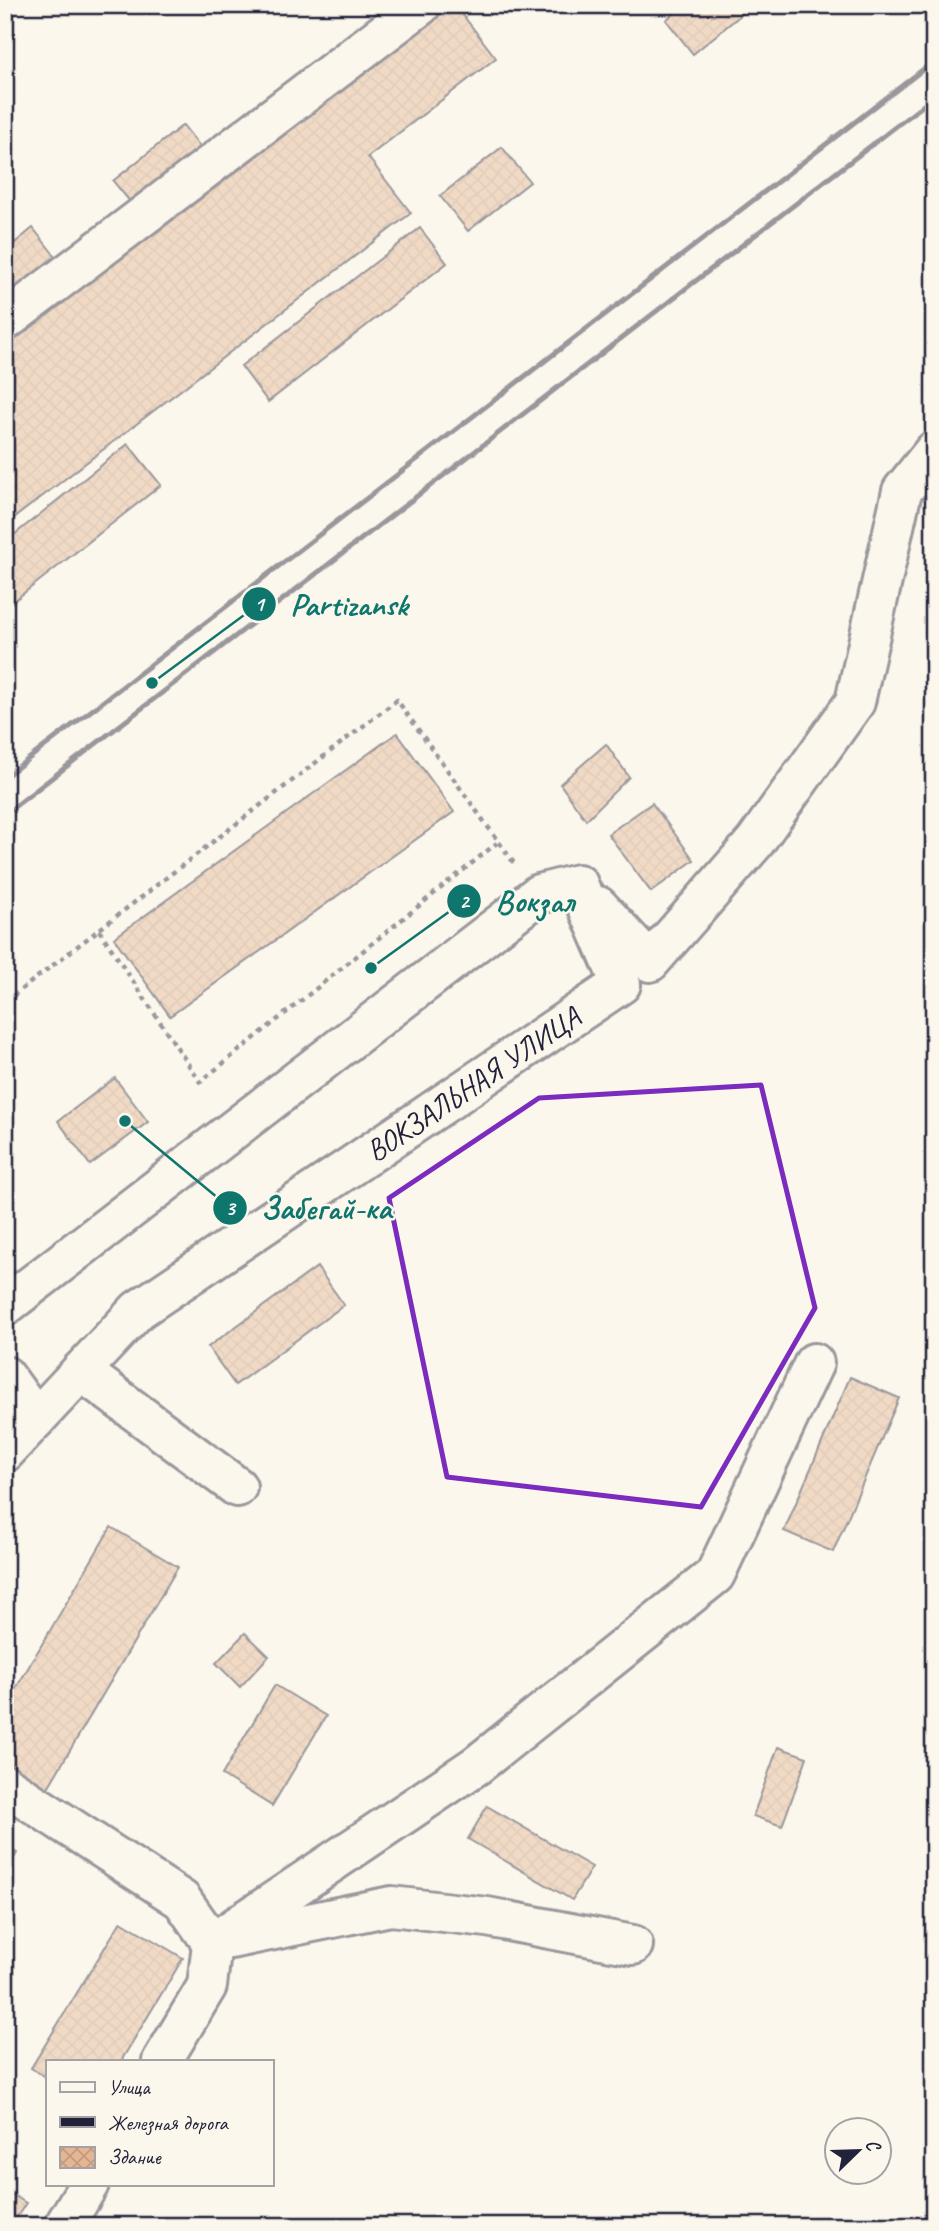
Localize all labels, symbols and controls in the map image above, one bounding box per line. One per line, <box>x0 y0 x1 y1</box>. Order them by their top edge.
callout: Partizansk <box>241 577 422 630</box>
text: Partizansk <box>290 584 411 625</box>
text: 1 <box>254 591 266 617</box>
callout: Вокзал <box>447 874 589 927</box>
text: Вокзал <box>496 881 577 922</box>
text: 2 <box>459 888 471 914</box>
street label: ВОКЗАЛЬНАЯ УЛИЦА <box>359 997 589 1170</box>
callout: Забегай-ка <box>212 1181 406 1234</box>
text: Забегай-ка <box>261 1188 394 1229</box>
text: 3 <box>225 1195 237 1221</box>
legend <box>46 2060 273 2186</box>
text: Улица <box>108 2074 151 2100</box>
text: Железная дорога <box>108 2110 229 2136</box>
north arrow <box>824 2116 894 2186</box>
text: С <box>860 2136 887 2156</box>
text: Здание <box>108 2144 162 2170</box>

